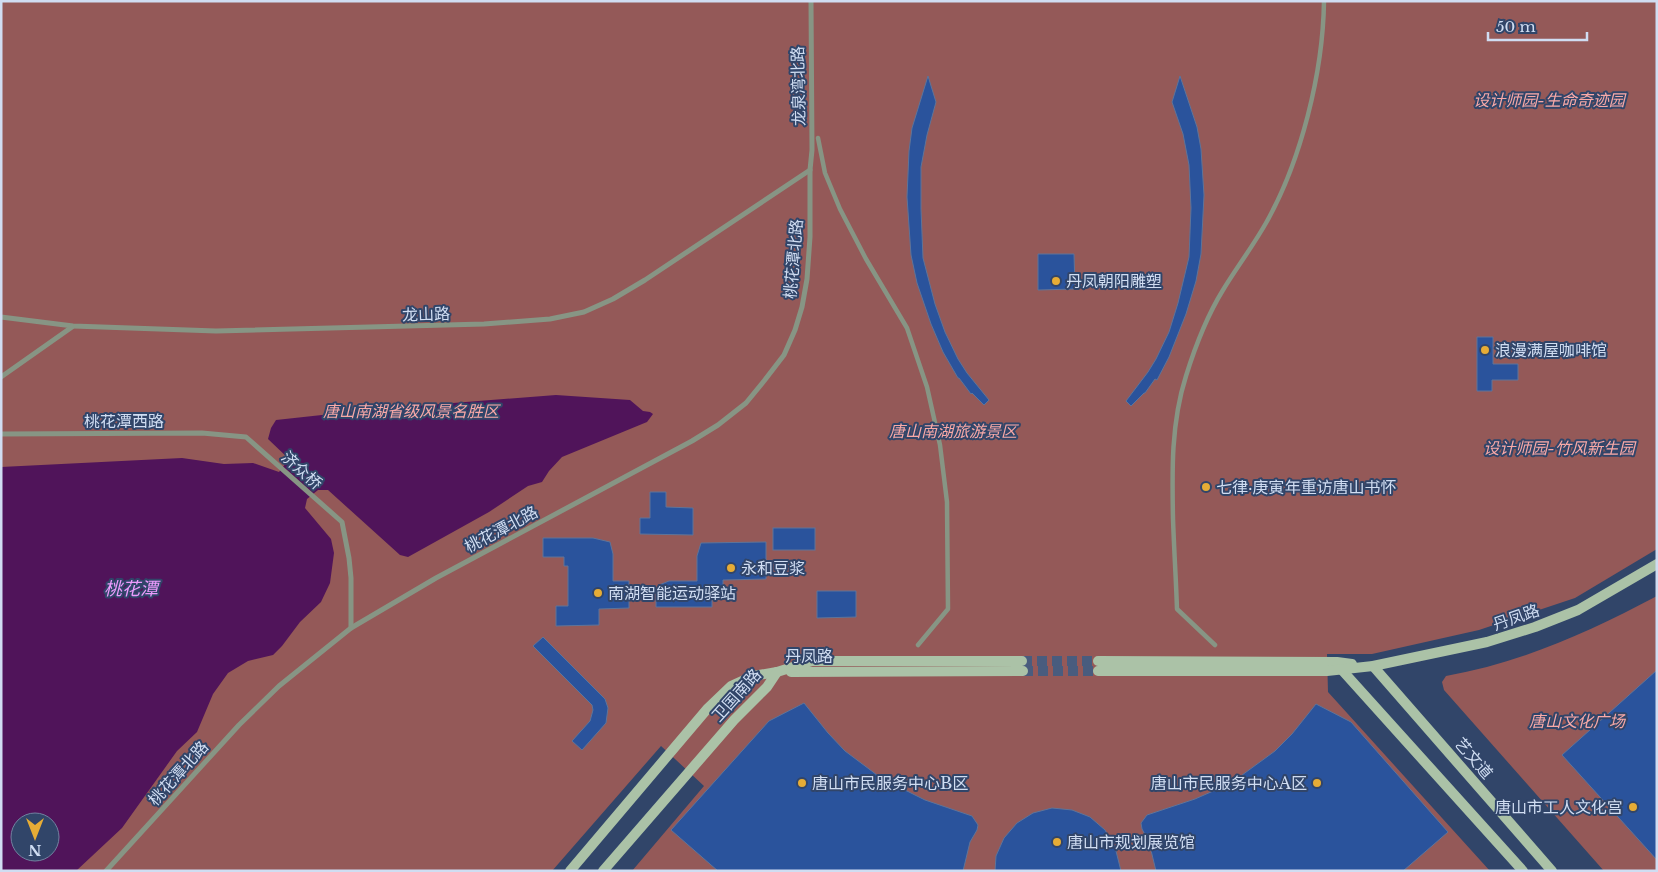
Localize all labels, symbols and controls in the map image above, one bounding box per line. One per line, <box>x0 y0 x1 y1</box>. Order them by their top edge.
scale bar <box>1488 10 1587 42</box>
text: 50 m <box>1496 17 1536 36</box>
street label: 龙泉湾北路 <box>787 46 809 126</box>
park label: 设计师园-生命奇迹园 <box>1473 90 1627 110</box>
street label: 桃花潭北路 <box>780 218 806 300</box>
place label: 丹凤朝阳雕塑 <box>1066 271 1162 291</box>
marker: 丹凤朝阳雕塑 <box>1050 275 1062 287</box>
street label: 龙山路 <box>402 303 450 325</box>
place label: 浪漫满屋咖啡馆 <box>1495 340 1607 360</box>
marker: 浪漫满屋咖啡馆 <box>1479 344 1491 356</box>
park label: 唐山南湖省级风景名胜区 <box>323 401 501 421</box>
street label: 桃花潭西路 <box>84 411 164 431</box>
park label: 唐山南湖旅游景区 <box>889 421 1019 441</box>
park label: 设计师园-竹风新生园 <box>1483 438 1637 458</box>
street label: 济众桥 <box>277 447 327 493</box>
place label: 七律·庚寅年重访唐山书怀 <box>1216 477 1397 497</box>
marker: 七律·庚寅年重访唐山书怀 <box>1200 481 1212 493</box>
street label: 桃花潭北路 <box>461 501 541 557</box>
place label: 永和豆浆 <box>741 558 805 578</box>
marker: 永和豆浆 <box>725 562 737 574</box>
water label: 桃花潭 <box>104 578 161 600</box>
place label: 南湖智能运动驿站 <box>608 583 736 603</box>
marker: 南湖智能运动驿站 <box>592 587 604 599</box>
street label: 丹凤路 <box>1490 600 1542 634</box>
street label: 丹凤路 <box>785 646 833 666</box>
street label: 卫国南路 <box>707 665 765 725</box>
park label: 唐山文化广场 <box>1529 711 1627 731</box>
street label: 艺文道 <box>1451 733 1497 783</box>
street label: 桃花潭北路 <box>144 737 212 809</box>
place label: 唐山市民服务中心B区 <box>812 773 968 793</box>
place label: 唐山市民服务中心A区 <box>1151 773 1307 793</box>
marker: 唐山市民服务中心B区 <box>796 777 808 789</box>
marker: 唐山市民服务中心A区 <box>1311 777 1323 789</box>
place label: 唐山市工人文化宫 <box>1495 797 1623 817</box>
marker: 唐山市工人文化宫 <box>1627 801 1639 813</box>
north arrow <box>10 812 60 862</box>
place label: 唐山市规划展览馆 <box>1067 832 1195 852</box>
marker: 唐山市规划展览馆 <box>1051 836 1063 848</box>
text: N <box>28 841 42 859</box>

